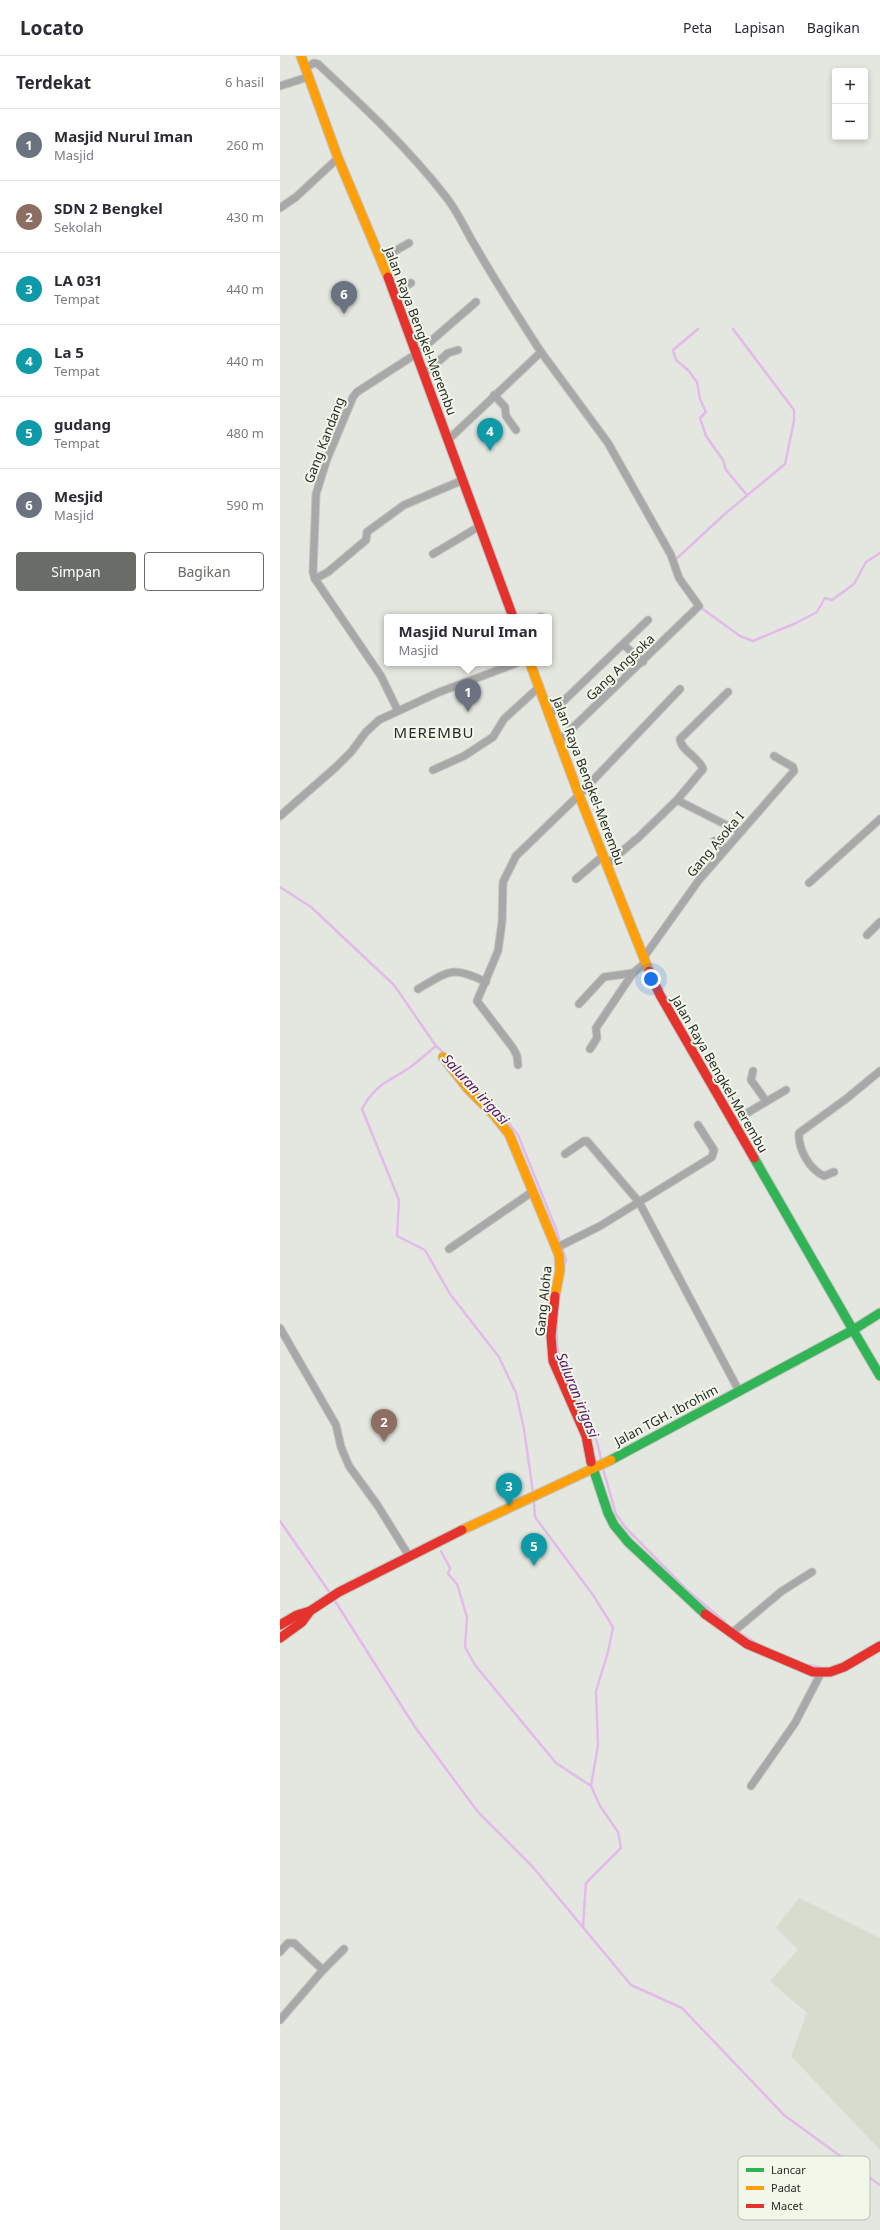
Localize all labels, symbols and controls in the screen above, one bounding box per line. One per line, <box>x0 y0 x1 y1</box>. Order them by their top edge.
text: Locato <box>20 15 84 41</box>
text: Peta <box>683 18 712 37</box>
text: Lapisan <box>734 18 785 37</box>
text: Bagikan <box>807 18 860 37</box>
map controls <box>832 68 868 140</box>
button: + <box>832 68 868 104</box>
text: Terdekat <box>16 71 91 94</box>
text: 6 hasil <box>225 73 264 91</box>
button: − <box>832 104 868 140</box>
text: Masjid Nurul Iman <box>54 126 193 146</box>
text: 1 <box>25 136 33 154</box>
text: 260 m <box>226 136 264 154</box>
text: Masjid <box>54 146 94 164</box>
text: SDN 2 Bengkel <box>54 198 163 218</box>
text: 2 <box>25 208 33 226</box>
text: 430 m <box>226 208 264 226</box>
text: Sekolah <box>54 218 102 236</box>
street label: Jalan Raya Bengkel-Merembu <box>380 242 461 418</box>
text: LA 031 <box>54 270 102 290</box>
text: 3 <box>25 280 33 298</box>
text: 440 m <box>226 280 264 298</box>
pin: 6 <box>331 281 357 314</box>
text: Tempat <box>54 290 100 308</box>
text: La 5 <box>54 342 84 362</box>
text: 4 <box>25 352 33 370</box>
text: 440 m <box>226 352 264 370</box>
text: Tempat <box>54 362 100 380</box>
street label: Gang Kandang <box>299 394 349 486</box>
text: gudang <box>54 414 111 434</box>
pin: 4 <box>477 418 503 451</box>
text: 5 <box>25 424 33 442</box>
text: 480 m <box>226 424 264 442</box>
text: Tempat <box>54 434 100 452</box>
text: Mesjid <box>54 486 103 506</box>
text: 6 <box>25 496 33 514</box>
text: 590 m <box>226 496 264 514</box>
text: Masjid <box>54 506 94 524</box>
button: Simpan <box>16 552 136 591</box>
button: Bagikan <box>144 552 264 591</box>
popup <box>384 614 552 666</box>
text: Masjid Nurul Iman <box>399 621 537 641</box>
street label: Gang Angsoka <box>582 630 658 704</box>
text: Masjid <box>399 641 439 659</box>
pin: 1 <box>455 679 481 712</box>
street label: Jalan Raya Bengkel-Merembu <box>548 692 629 868</box>
district label: MEREMBU <box>394 722 474 742</box>
street label: Gang Asoka I <box>682 807 748 881</box>
your location <box>641 969 661 989</box>
street label: Jalan Raya Bengkel-Merembu <box>666 990 773 1156</box>
water label: Saluran irigasi <box>438 1050 514 1129</box>
street label: Gang Aloha <box>530 1265 556 1337</box>
water label: Saluran irigasi <box>552 1350 604 1441</box>
street label: Jalan TGH. Ibrohim <box>609 1380 721 1451</box>
pin: 2 <box>371 1409 397 1442</box>
pin: 3 <box>496 1473 522 1506</box>
pin: 5 <box>521 1533 547 1566</box>
legend <box>738 2156 870 2220</box>
text: Lancar <box>771 2162 806 2177</box>
text: Padat <box>771 2180 801 2195</box>
text: Macet <box>771 2198 803 2213</box>

